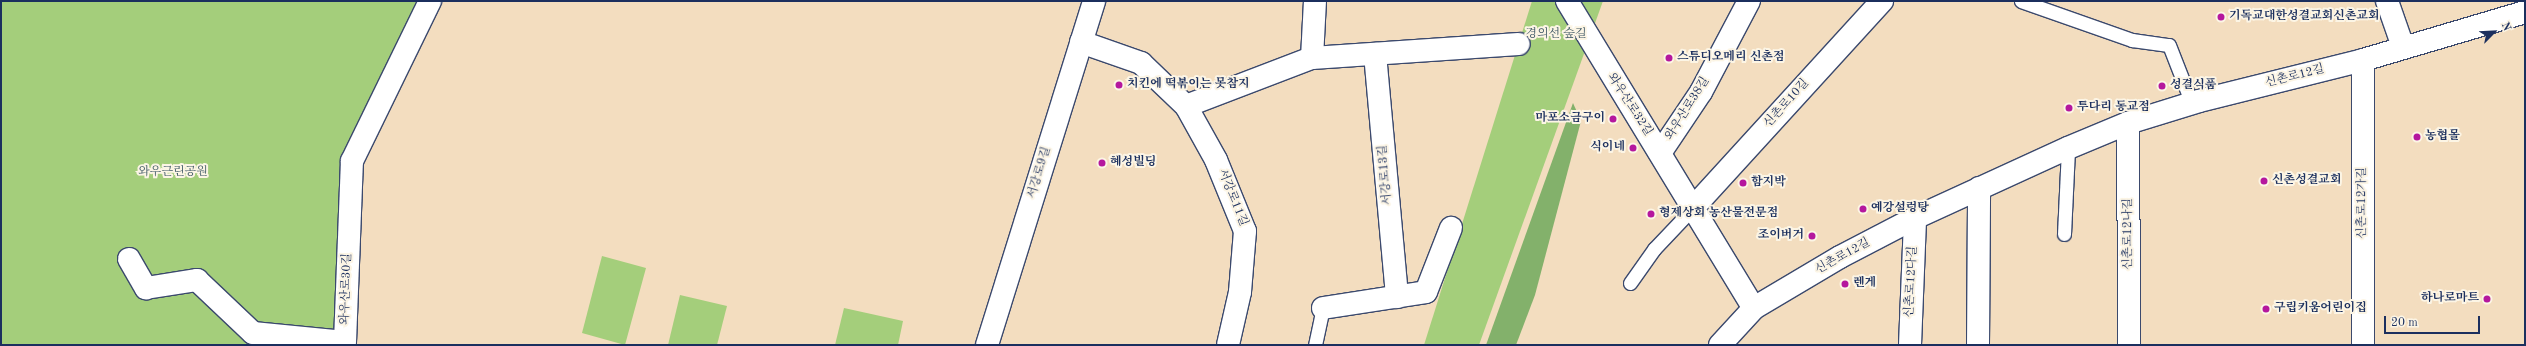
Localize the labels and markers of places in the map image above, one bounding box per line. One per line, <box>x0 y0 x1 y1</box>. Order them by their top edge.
place label: 기독교대한성결교회신촌교회 <box>2229 10 2380 24</box>
marker: 기독교대한성결교회신촌교회 <box>2216 12 2226 22</box>
place label: 스튜디오메리 신촌점 <box>1677 51 1785 65</box>
marker: 스튜디오메리 신촌점 <box>1664 53 1674 63</box>
place label: 치킨에 떡볶이는 못참지 <box>1127 78 1250 92</box>
place label: 성결식품 <box>2170 79 2216 93</box>
marker: 치킨에 떡볶이는 못참지 <box>1114 80 1124 90</box>
marker: 성결식품 <box>2157 81 2167 91</box>
place label: 투다리 동교점 <box>2077 101 2150 115</box>
marker: 투다리 동교점 <box>2064 103 2074 113</box>
place label: 마포소금구이 <box>1535 112 1605 126</box>
marker: 마포소금구이 <box>1608 114 1618 124</box>
place label: 농협몰 <box>2425 130 2460 144</box>
marker: 농협몰 <box>2412 132 2422 142</box>
place label: 식이네 <box>1590 141 1625 155</box>
marker: 식이네 <box>1628 143 1638 153</box>
place label: 혜성빌딩 <box>1110 156 1156 170</box>
marker: 혜성빌딩 <box>1097 158 1107 168</box>
place label: 신촌성결교회 <box>2272 174 2342 188</box>
place label: 함지박 <box>1751 176 1786 190</box>
marker: 신촌성결교회 <box>2259 176 2269 186</box>
marker: 함지박 <box>1738 178 1748 188</box>
place label: 예강설렁탕 <box>1871 202 1929 216</box>
marker: 예강설렁탕 <box>1858 204 1868 214</box>
place label: 형제상회 농산물전문점 <box>1659 207 1778 221</box>
marker: 형제상회 농산물전문점 <box>1646 209 1656 219</box>
place label: 조이버거 <box>1758 229 1804 243</box>
marker: 조이버거 <box>1807 231 1817 241</box>
place label: 렌게 <box>1853 277 1876 291</box>
marker: 렌게 <box>1840 279 1850 289</box>
place label: 하나로마트 <box>2421 292 2479 306</box>
marker: 하나로마트 <box>2482 294 2492 304</box>
place label: 구립키움어린이집 <box>2274 302 2367 316</box>
marker: 구립키움어린이집 <box>2261 304 2271 314</box>

